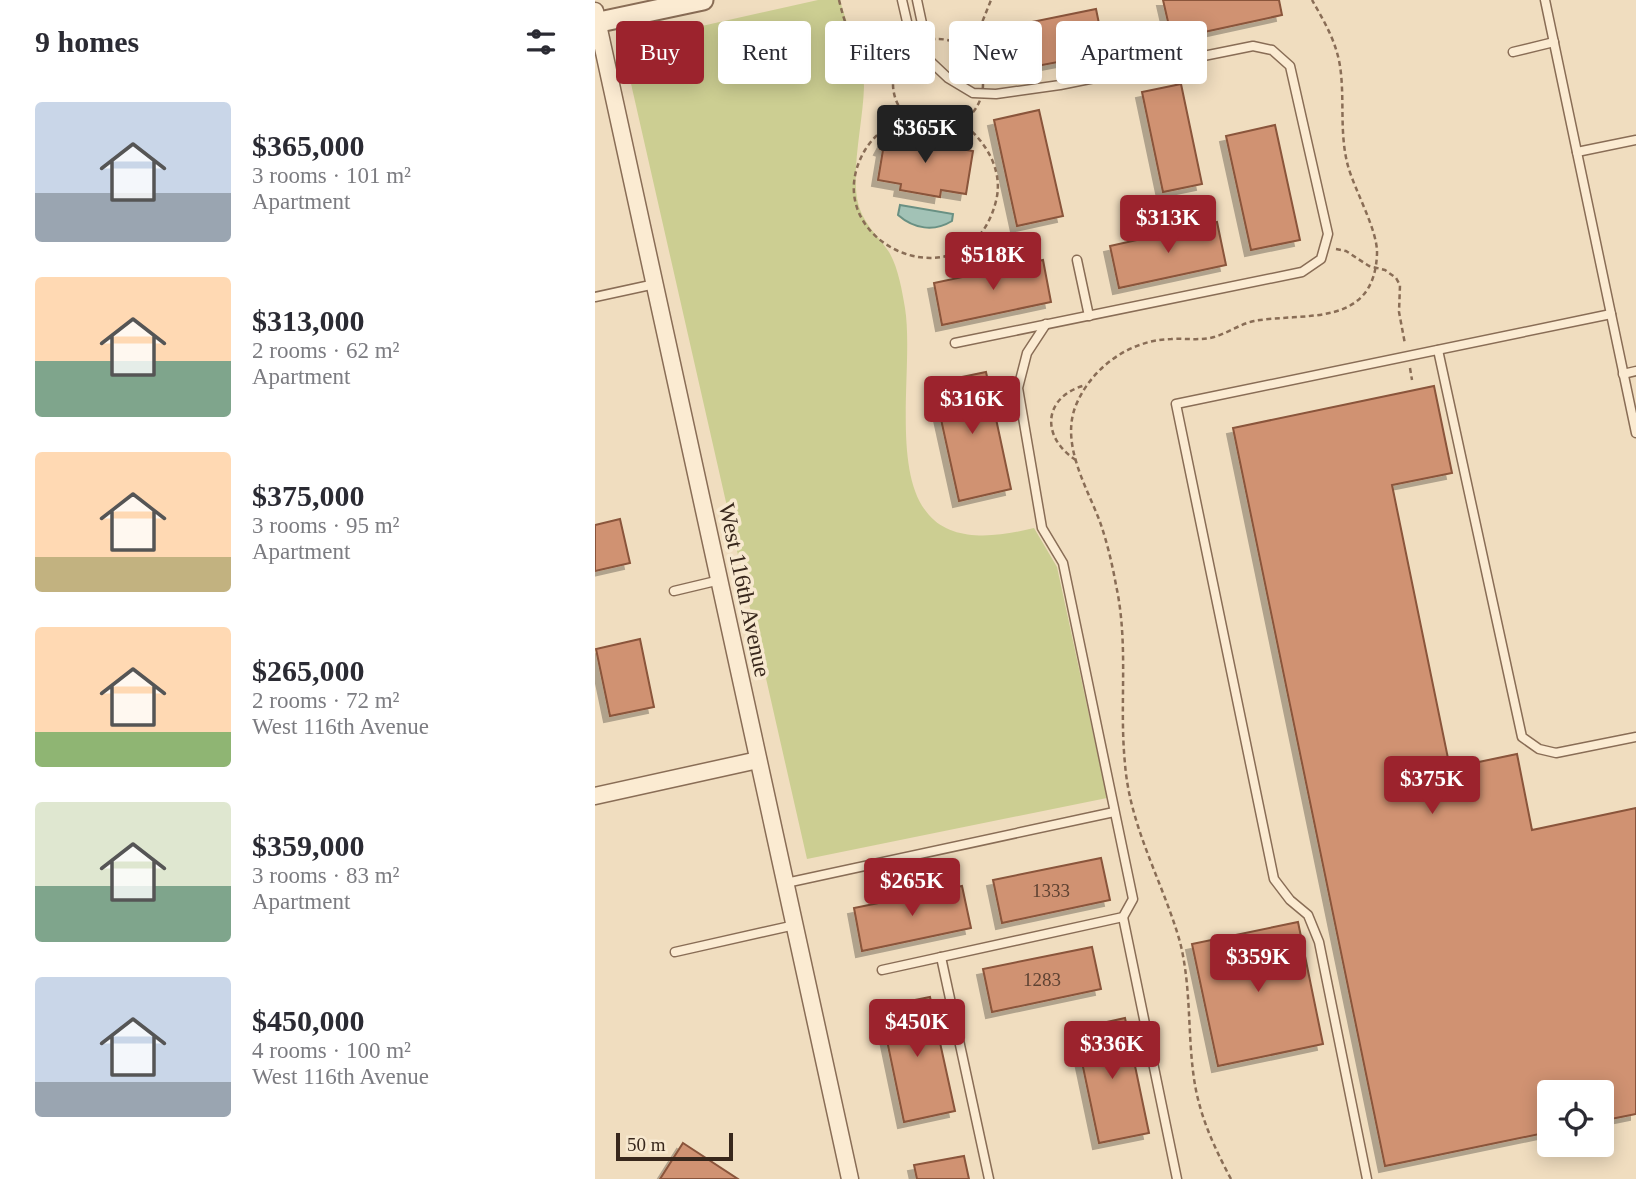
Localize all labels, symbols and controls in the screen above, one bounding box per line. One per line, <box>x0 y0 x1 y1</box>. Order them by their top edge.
chip: Buy <box>616 21 704 84</box>
chip: Rent <box>718 21 811 84</box>
chip: Filters <box>825 21 935 84</box>
chip: New <box>949 21 1042 84</box>
chip: Apartment <box>1056 21 1207 84</box>
icon: filters <box>522 23 560 61</box>
text: 9 homes <box>35 25 139 58</box>
pin: $365K <box>876 106 974 165</box>
text: $365K <box>893 115 957 140</box>
text: $365,000 <box>252 129 365 162</box>
icon: home <box>91 130 175 214</box>
text: 3 rooms · 101 m² <box>252 163 411 188</box>
text: Apartment <box>252 189 350 214</box>
pin: $313K <box>1119 196 1217 255</box>
text: $313K <box>1136 205 1200 230</box>
pin: $518K <box>944 232 1042 292</box>
text: $518K <box>961 242 1025 267</box>
text: $313,000 <box>252 304 365 337</box>
icon: home <box>91 305 175 389</box>
text: 2 rooms · 62 m² <box>252 338 399 363</box>
text: Apartment <box>252 364 350 389</box>
pin: $316K <box>923 376 1021 436</box>
text: $316K <box>940 386 1004 411</box>
text: $375,000 <box>252 479 365 512</box>
icon: home <box>91 480 175 564</box>
street label: West 116th Avenue <box>714 501 775 679</box>
text: 3 rooms · 95 m² <box>252 513 399 538</box>
text: Apartment <box>252 539 350 564</box>
text: $265,000 <box>252 654 365 687</box>
icon: home <box>91 655 175 739</box>
text: 2 rooms · 72 m² <box>252 688 399 713</box>
text: West 116th Avenue <box>252 714 429 739</box>
pin: $375K <box>1383 756 1481 816</box>
text: $375K <box>1400 766 1464 791</box>
text: $359,000 <box>252 829 365 862</box>
icon: home <box>91 830 175 914</box>
pin: $265K <box>863 858 961 918</box>
text: 3 rooms · 83 m² <box>252 863 399 888</box>
text: $265K <box>880 868 944 893</box>
house number: 1333 <box>1032 880 1070 901</box>
text: Apartment <box>252 889 350 914</box>
pin: $359K <box>1209 934 1307 994</box>
text: $359K <box>1226 944 1290 969</box>
house number: 1283 <box>1023 969 1061 990</box>
pin: $450K <box>868 1000 966 1059</box>
text: $450,000 <box>252 1004 365 1037</box>
icon: home <box>91 1005 175 1089</box>
text: $450K <box>885 1009 949 1034</box>
pin: $336K <box>1063 1021 1161 1081</box>
text: $336K <box>1080 1031 1144 1056</box>
text: 4 rooms · 100 m² <box>252 1038 411 1063</box>
text: West 116th Avenue <box>252 1064 429 1089</box>
map controls <box>1537 1080 1614 1157</box>
button: locate <box>1537 1080 1614 1157</box>
scale bar <box>616 1130 733 1162</box>
text: 50 m <box>627 1134 666 1155</box>

